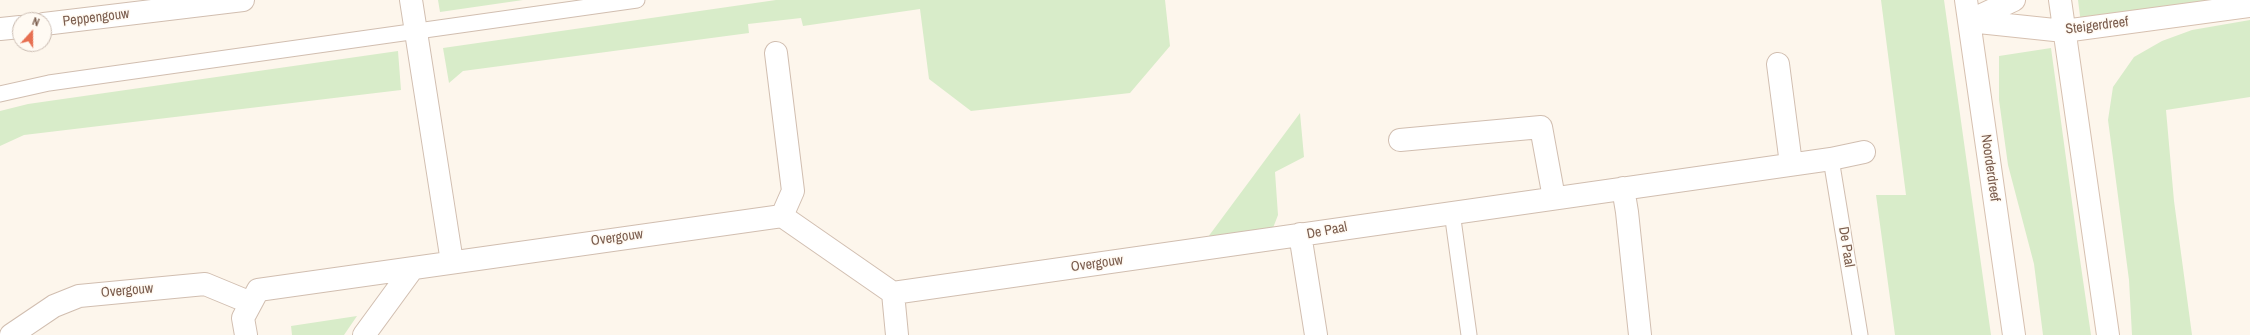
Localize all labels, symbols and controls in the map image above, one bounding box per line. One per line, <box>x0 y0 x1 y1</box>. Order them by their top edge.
street label: Peppengouw <box>62 6 130 30</box>
north arrow <box>12 12 52 52</box>
text: N <box>30 14 41 29</box>
street label: Steigerdreef <box>2065 14 2129 38</box>
street label: Noorderdreef <box>1977 133 2003 203</box>
street label: De Paal <box>1305 219 1349 243</box>
street label: Overgouw <box>590 226 644 250</box>
street label: De Paal <box>1835 226 1857 268</box>
street label: Overgouw <box>1070 252 1124 276</box>
street label: Overgouw <box>100 280 154 302</box>

